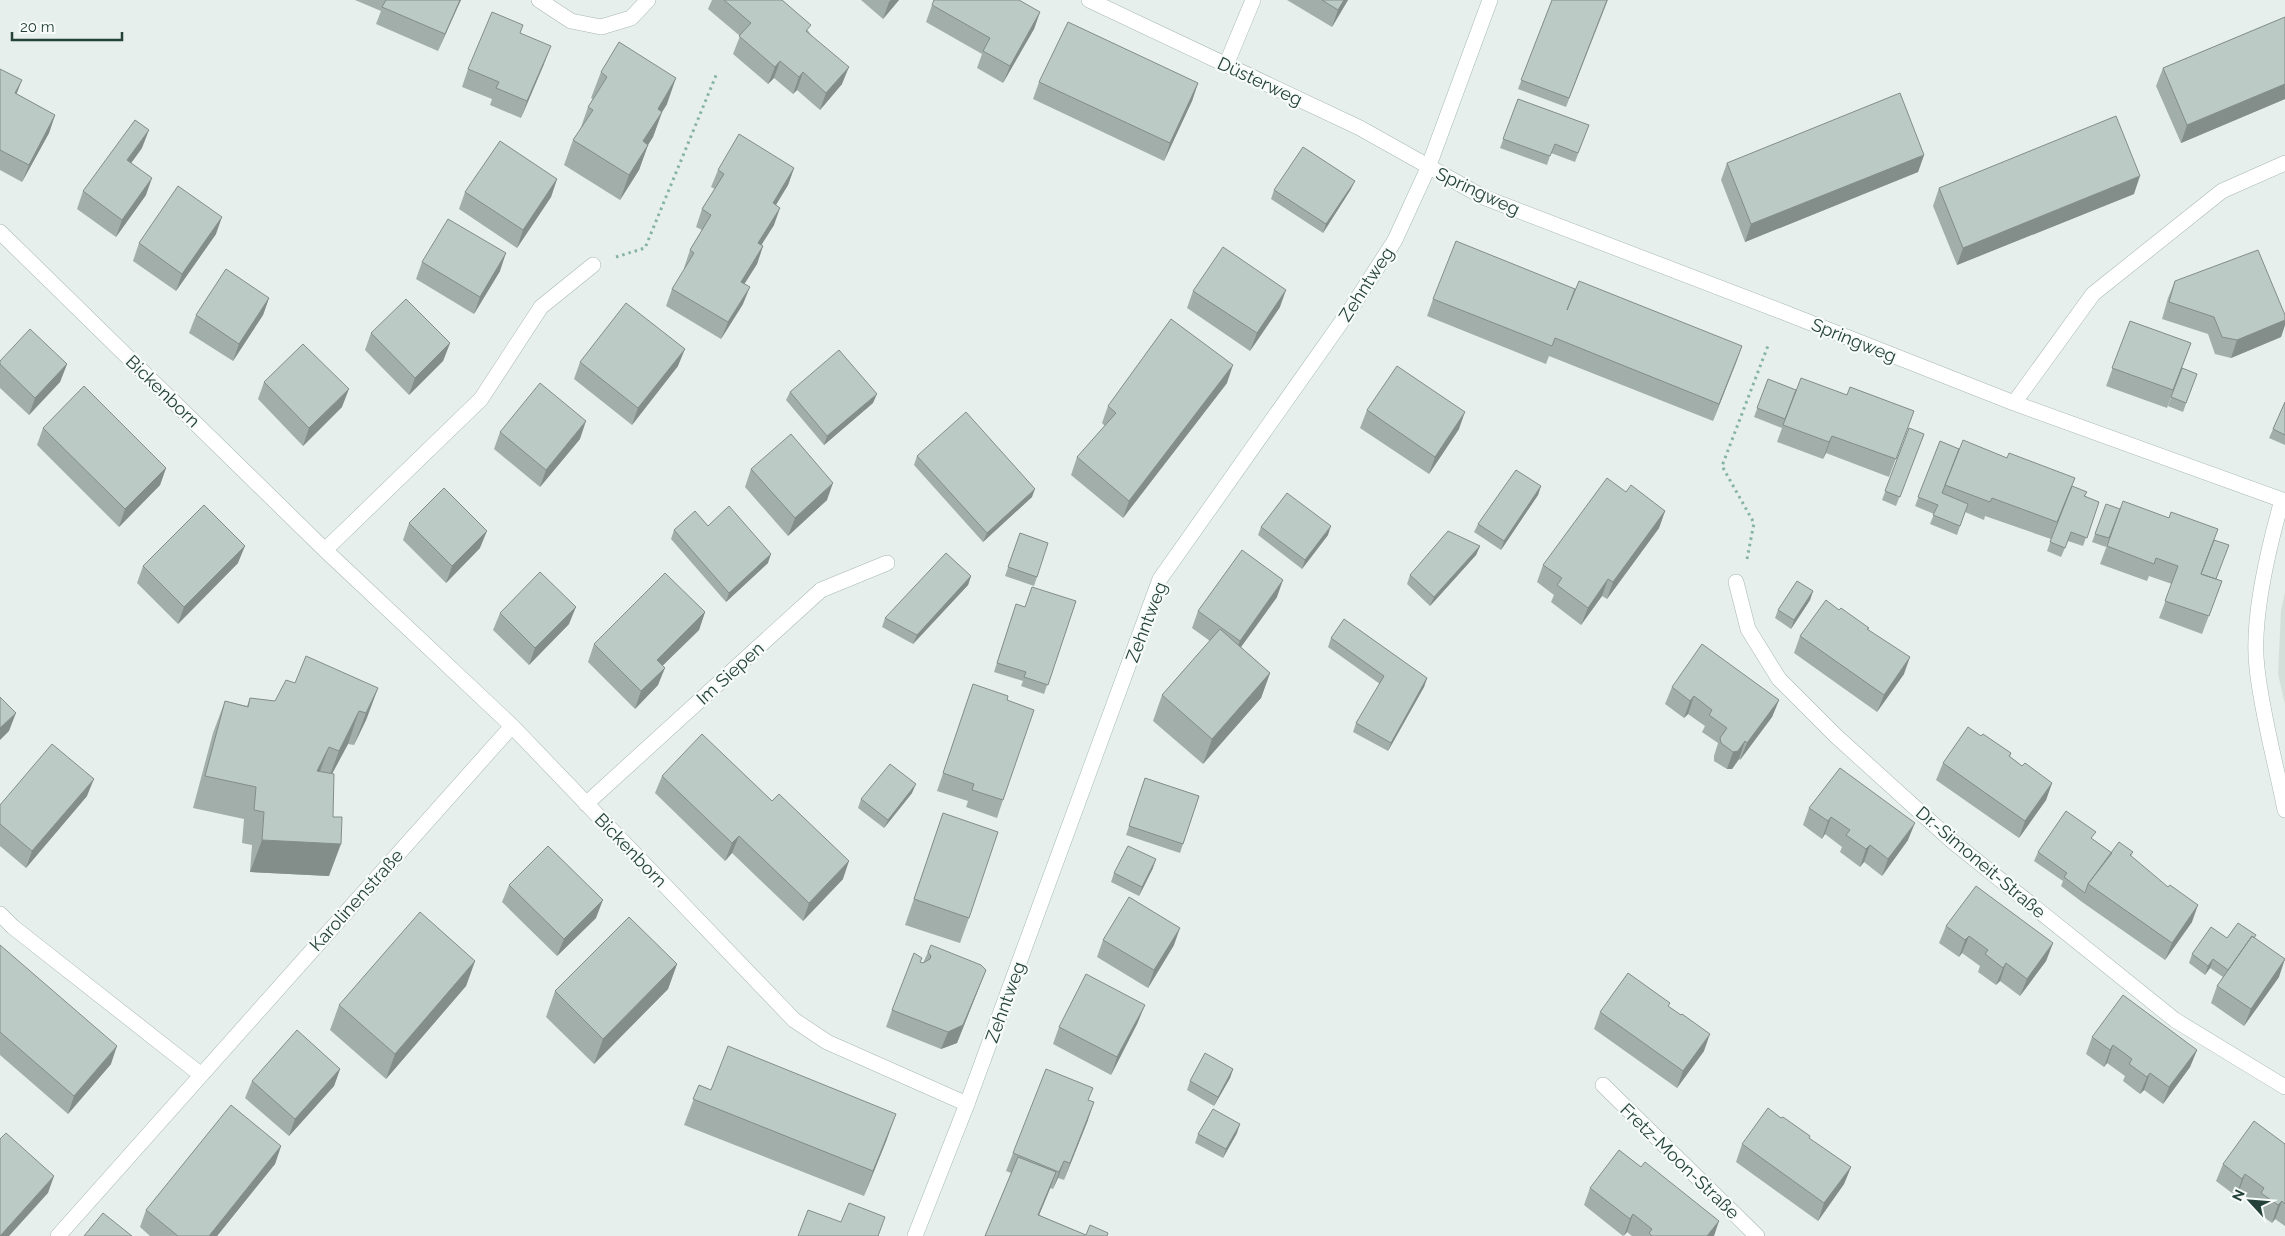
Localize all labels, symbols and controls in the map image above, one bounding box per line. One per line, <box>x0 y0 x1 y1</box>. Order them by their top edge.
scale bar <box>12 10 122 42</box>
text: 20 m <box>20 18 55 36</box>
street label: Düsterweg <box>1214 52 1306 110</box>
street label: Springweg <box>1433 162 1523 220</box>
street label: Zehntweg <box>1334 243 1398 325</box>
street label: Springweg <box>1808 313 1900 367</box>
street label: Bickenborn <box>122 351 204 431</box>
street label: Zehntweg <box>1121 579 1171 665</box>
street label: Im Siepen <box>692 637 768 709</box>
street label: Dr.-Simoneit-Straße <box>1912 802 2050 923</box>
street label: Bickenborn <box>591 809 671 891</box>
street label: Karolinenstraße <box>305 844 408 955</box>
street label: Zehntweg <box>981 959 1029 1045</box>
street label: Fretz-Moon-Straße <box>1616 1099 1744 1223</box>
north arrow <box>2225 1176 2275 1226</box>
text: N <box>2229 1187 2248 1204</box>

